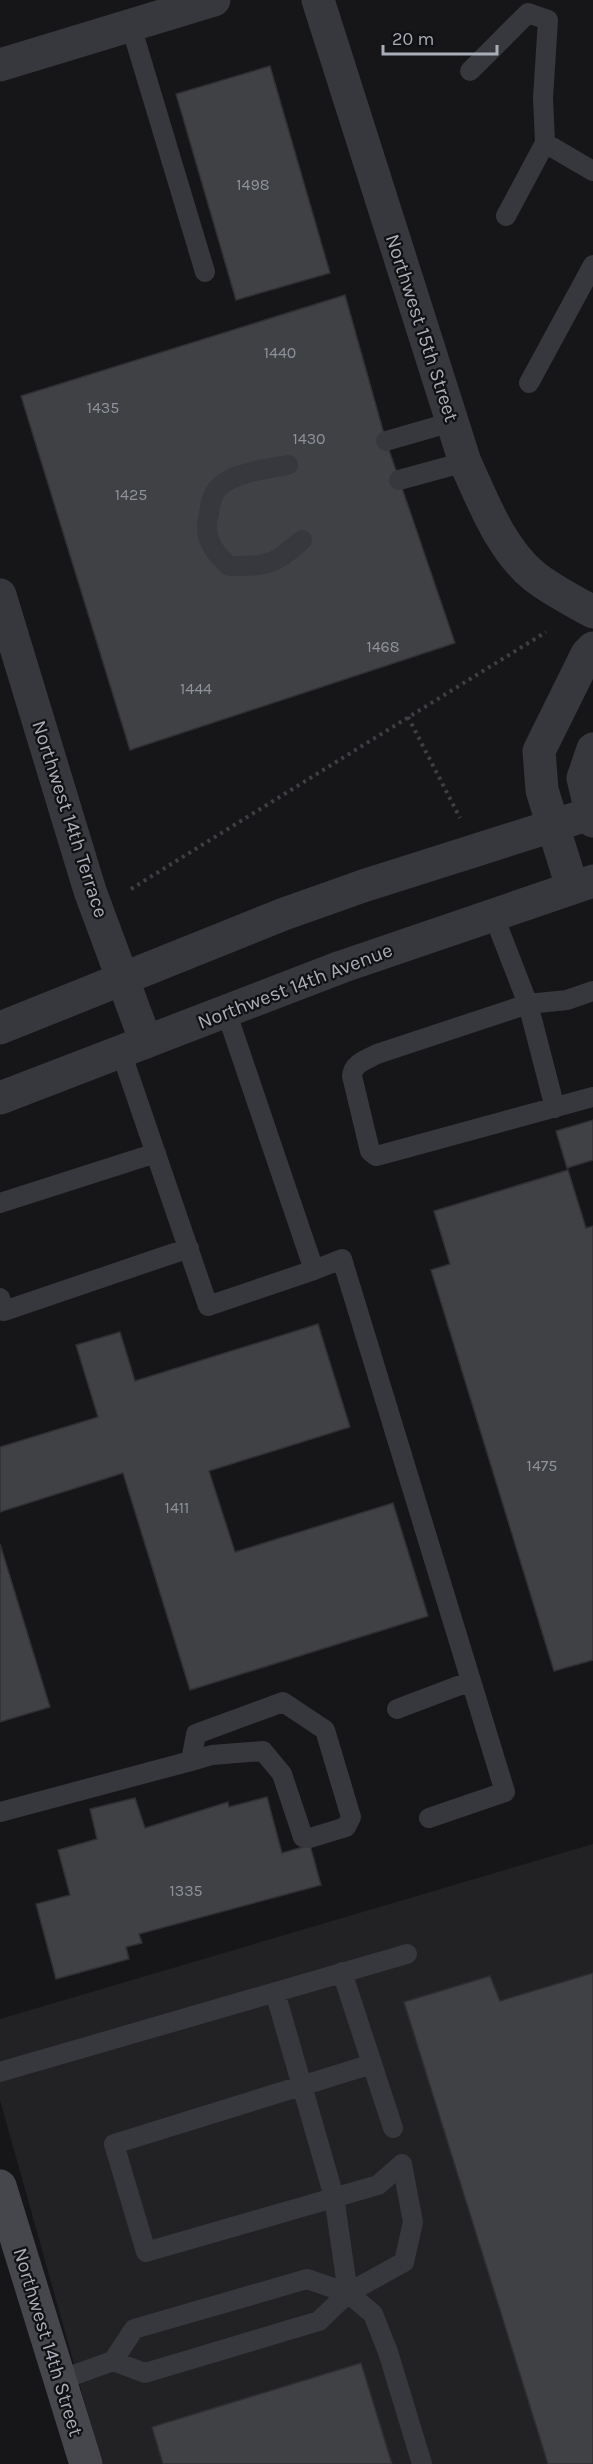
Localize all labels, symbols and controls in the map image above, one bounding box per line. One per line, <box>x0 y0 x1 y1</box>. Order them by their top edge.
scale bar <box>383 18 497 56</box>
text: 20 m <box>392 28 434 50</box>
house number: 1498 <box>236 175 270 194</box>
street label: Northwest 15th Street <box>381 231 463 425</box>
house number: 1440 <box>264 343 296 362</box>
house number: 1435 <box>87 398 119 417</box>
house number: 1430 <box>292 429 326 448</box>
house number: 1425 <box>115 485 147 504</box>
house number: 1468 <box>366 637 400 656</box>
house number: 1444 <box>180 679 212 698</box>
street label: Northwest 14th Terrace <box>27 718 113 920</box>
street label: Northwest 14th Avenue <box>194 938 396 1034</box>
house number: 1475 <box>527 1456 557 1475</box>
house number: 1411 <box>165 1498 189 1517</box>
house number: 1335 <box>169 1881 203 1900</box>
street label: Northwest 14th Street <box>8 2245 88 2440</box>

